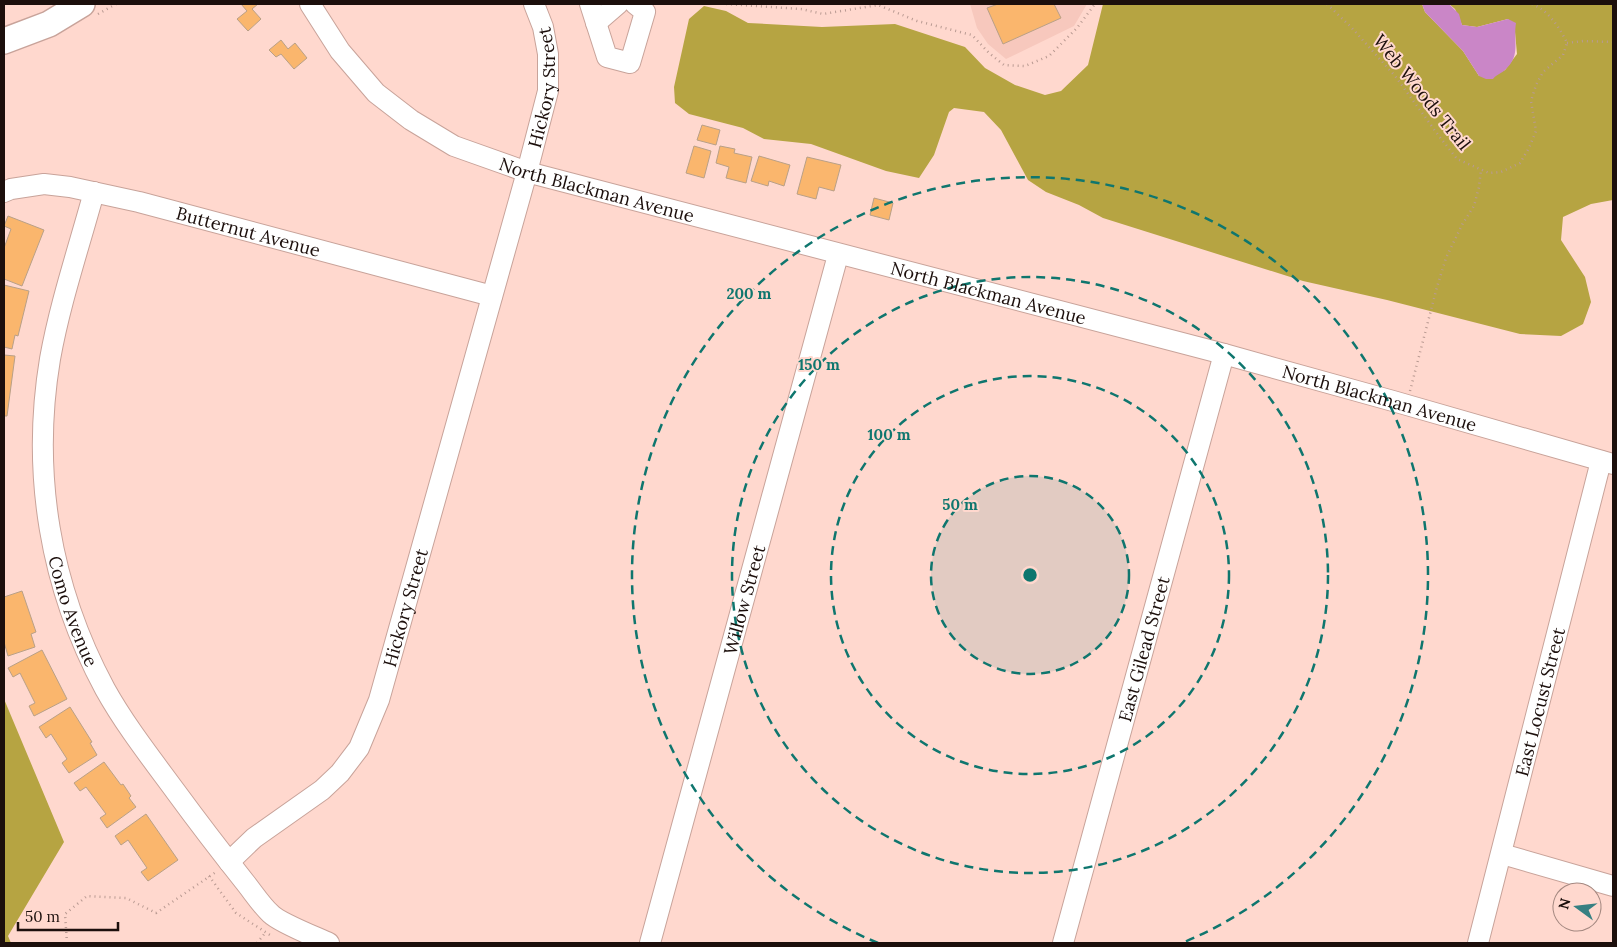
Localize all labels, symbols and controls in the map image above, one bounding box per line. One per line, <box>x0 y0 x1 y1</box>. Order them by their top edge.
street label: Hickory Street <box>522 25 560 150</box>
street label: Web Woods Trail <box>1368 29 1476 155</box>
street label: North Blackman Avenue <box>496 152 697 227</box>
street label: Butternut Avenue <box>174 201 323 261</box>
street label: North Blackman Avenue <box>888 256 1089 329</box>
text: 200 m <box>727 284 772 303</box>
text: 150 m <box>798 355 840 374</box>
street label: North Blackman Avenue <box>1280 359 1480 436</box>
text: 100 m <box>868 425 911 444</box>
text: 50 m <box>942 495 978 514</box>
street label: Willow Street <box>718 542 770 657</box>
street label: Hickory Street <box>377 546 432 669</box>
street label: Como Avenue <box>44 553 103 670</box>
centre of rings <box>1021 566 1039 584</box>
street label: East Gilead Street <box>1113 573 1174 724</box>
street label: East Locust Street <box>1510 625 1570 779</box>
north arrow <box>1552 882 1602 932</box>
text: N <box>1554 896 1575 911</box>
scale bar <box>18 900 118 932</box>
text: 50 m <box>25 907 60 926</box>

